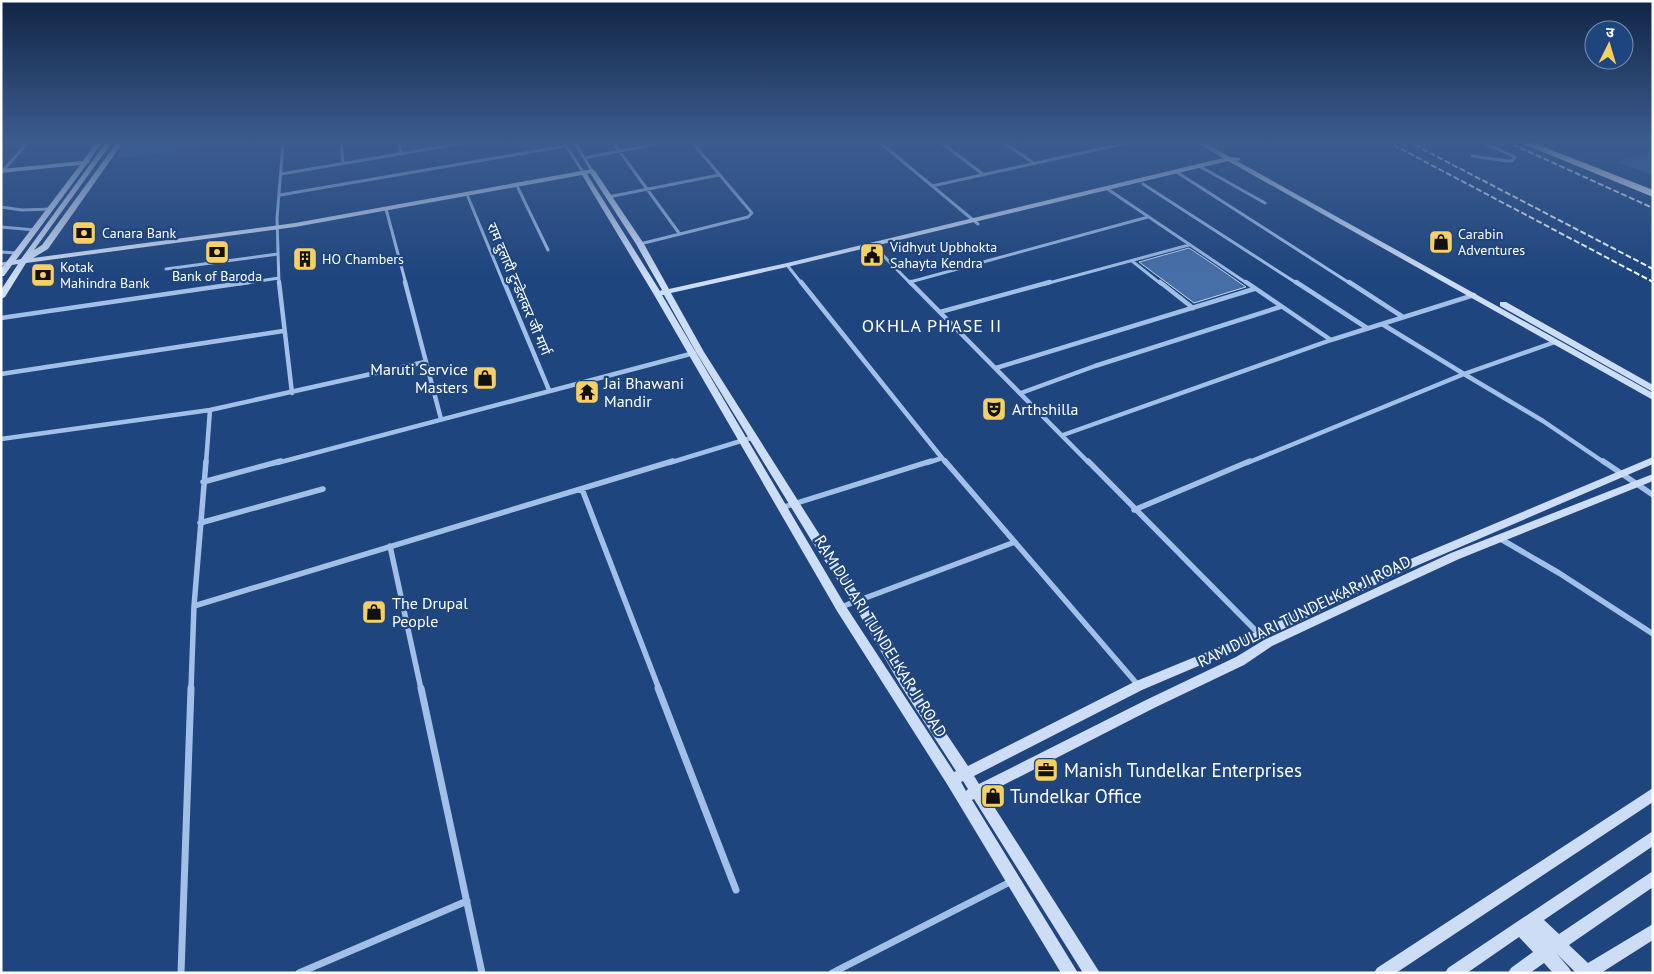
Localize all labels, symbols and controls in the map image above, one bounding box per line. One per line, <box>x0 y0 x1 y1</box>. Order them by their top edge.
north arrow <box>1584 20 1634 70</box>
text: उ <box>1605 23 1616 41</box>
bank icon: Canara Bank <box>71 220 97 246</box>
street label: राम दुलारी टुन्डेलकर जी मार्ग <box>482 220 555 359</box>
place label: Canara Bank <box>102 224 177 242</box>
place label: Carabin Adventures <box>1458 225 1525 259</box>
shop icon: Carabin Adventures <box>1428 229 1454 255</box>
place label: Vidhyut Upbhokta Sahayta Kendra <box>889 238 997 272</box>
bank icon: Bank of Baroda <box>204 239 230 265</box>
public building icon: Vidhyut Upbhokta Sahayta Kendra <box>859 242 885 268</box>
building icon: HO Chambers <box>292 246 318 272</box>
place label: HO Chambers <box>322 250 404 268</box>
place label: Kotak Mahindra Bank <box>60 258 150 292</box>
bank icon: Kotak Mahindra Bank <box>30 262 56 288</box>
place label: Bank of Baroda <box>172 267 262 285</box>
district label: OKHLA PHASE II <box>862 314 1002 337</box>
place label: Maruti Service Masters <box>370 359 468 397</box>
shop icon: Maruti Service Masters <box>472 365 498 391</box>
place label: Jai Bhawani Mandir <box>603 373 684 411</box>
temple icon: Jai Bhawani Mandir <box>574 379 600 405</box>
theatre icon: Arthshilla <box>981 396 1007 422</box>
place label: Arthshilla <box>1012 399 1079 419</box>
street label: RAM DULARI TUNDELKAR JI ROAD <box>810 531 952 741</box>
street label: RAM DULARI TUNDELKAR JI ROAD <box>1194 551 1414 671</box>
place label: The Drupal People <box>392 593 468 631</box>
shop icon: The Drupal People <box>361 599 387 625</box>
office icon: Manish Tundelkar Enterprises <box>1033 757 1059 783</box>
place label: Manish Tundelkar Enterprises <box>1064 758 1302 782</box>
shop icon: Tundelkar Office <box>980 783 1006 809</box>
place label: Tundelkar Office <box>1010 784 1142 808</box>

